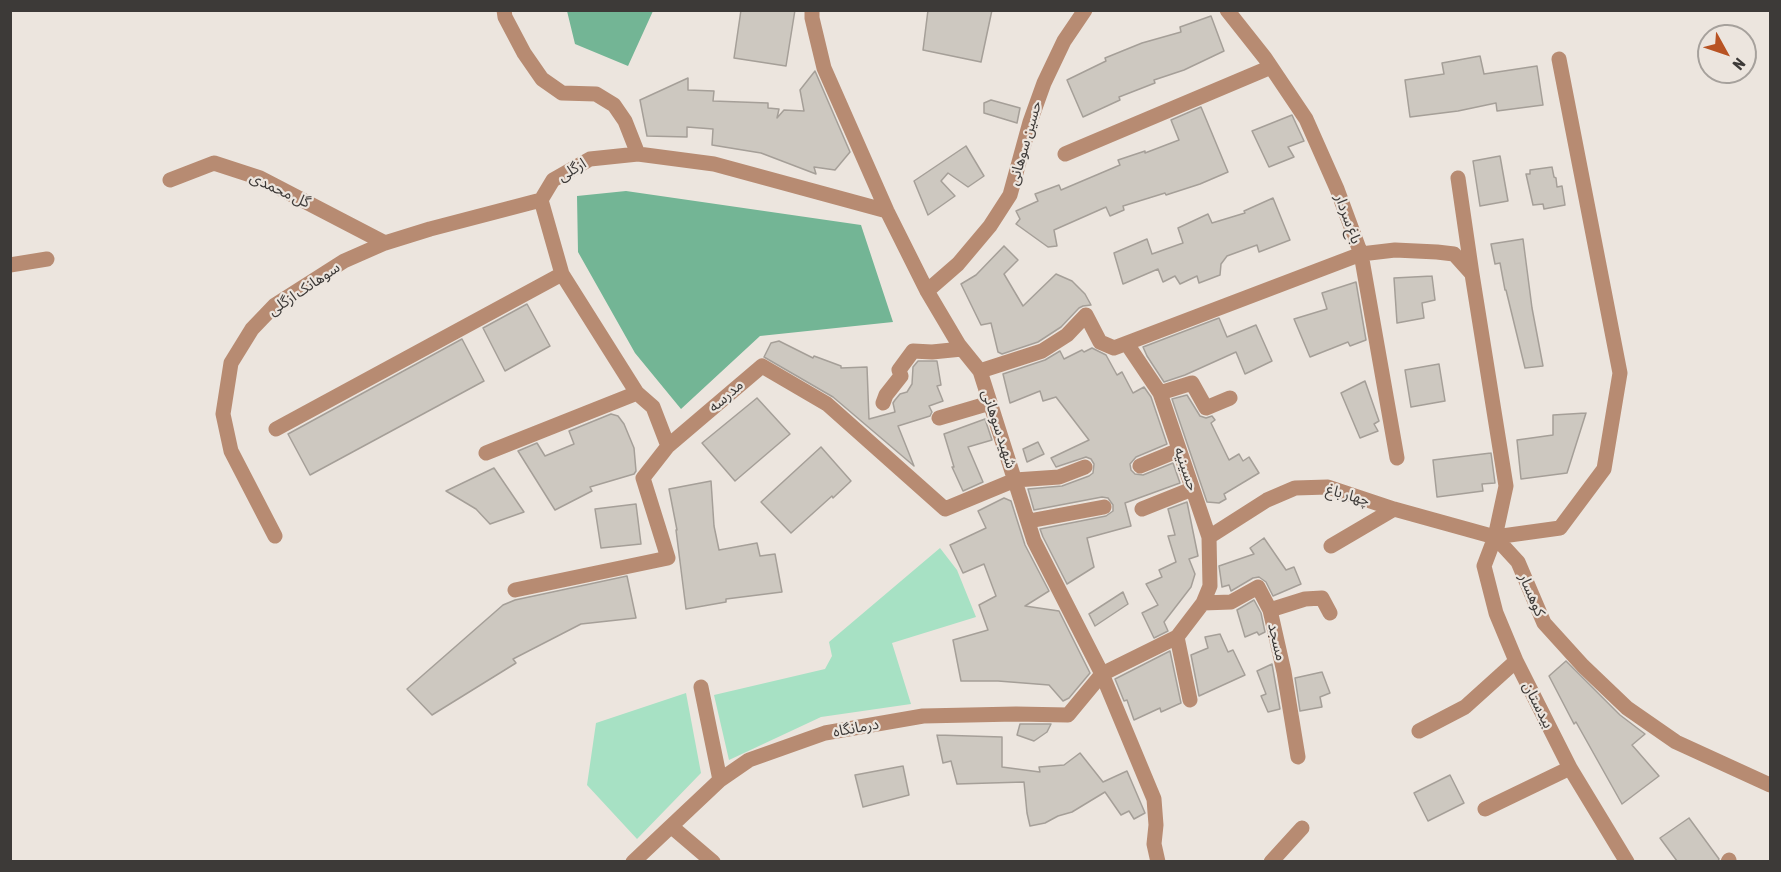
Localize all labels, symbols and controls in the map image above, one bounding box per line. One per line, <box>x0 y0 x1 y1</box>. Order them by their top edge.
north arrow <box>1697 24 1757 84</box>
text: N <box>1729 55 1749 74</box>
street label: حسین سوهانی <box>1004 99 1046 187</box>
street label: ازگلی <box>554 155 590 185</box>
street label: گل محمدی <box>247 168 313 212</box>
street label: باغ سردار <box>1331 192 1365 246</box>
street label: سوهانک ازگلی <box>265 258 343 320</box>
street label: مدرسه <box>705 376 747 416</box>
street label: شهید سوهانی <box>978 387 1020 471</box>
street label: حسینیه <box>1170 445 1202 493</box>
street label: چهار باغ <box>1324 480 1372 510</box>
street label: کوهسار <box>1515 571 1549 619</box>
street label: مسجد <box>1264 621 1290 663</box>
street label: بیدستان <box>1519 679 1557 731</box>
street label: درمانگاه <box>832 715 880 741</box>

